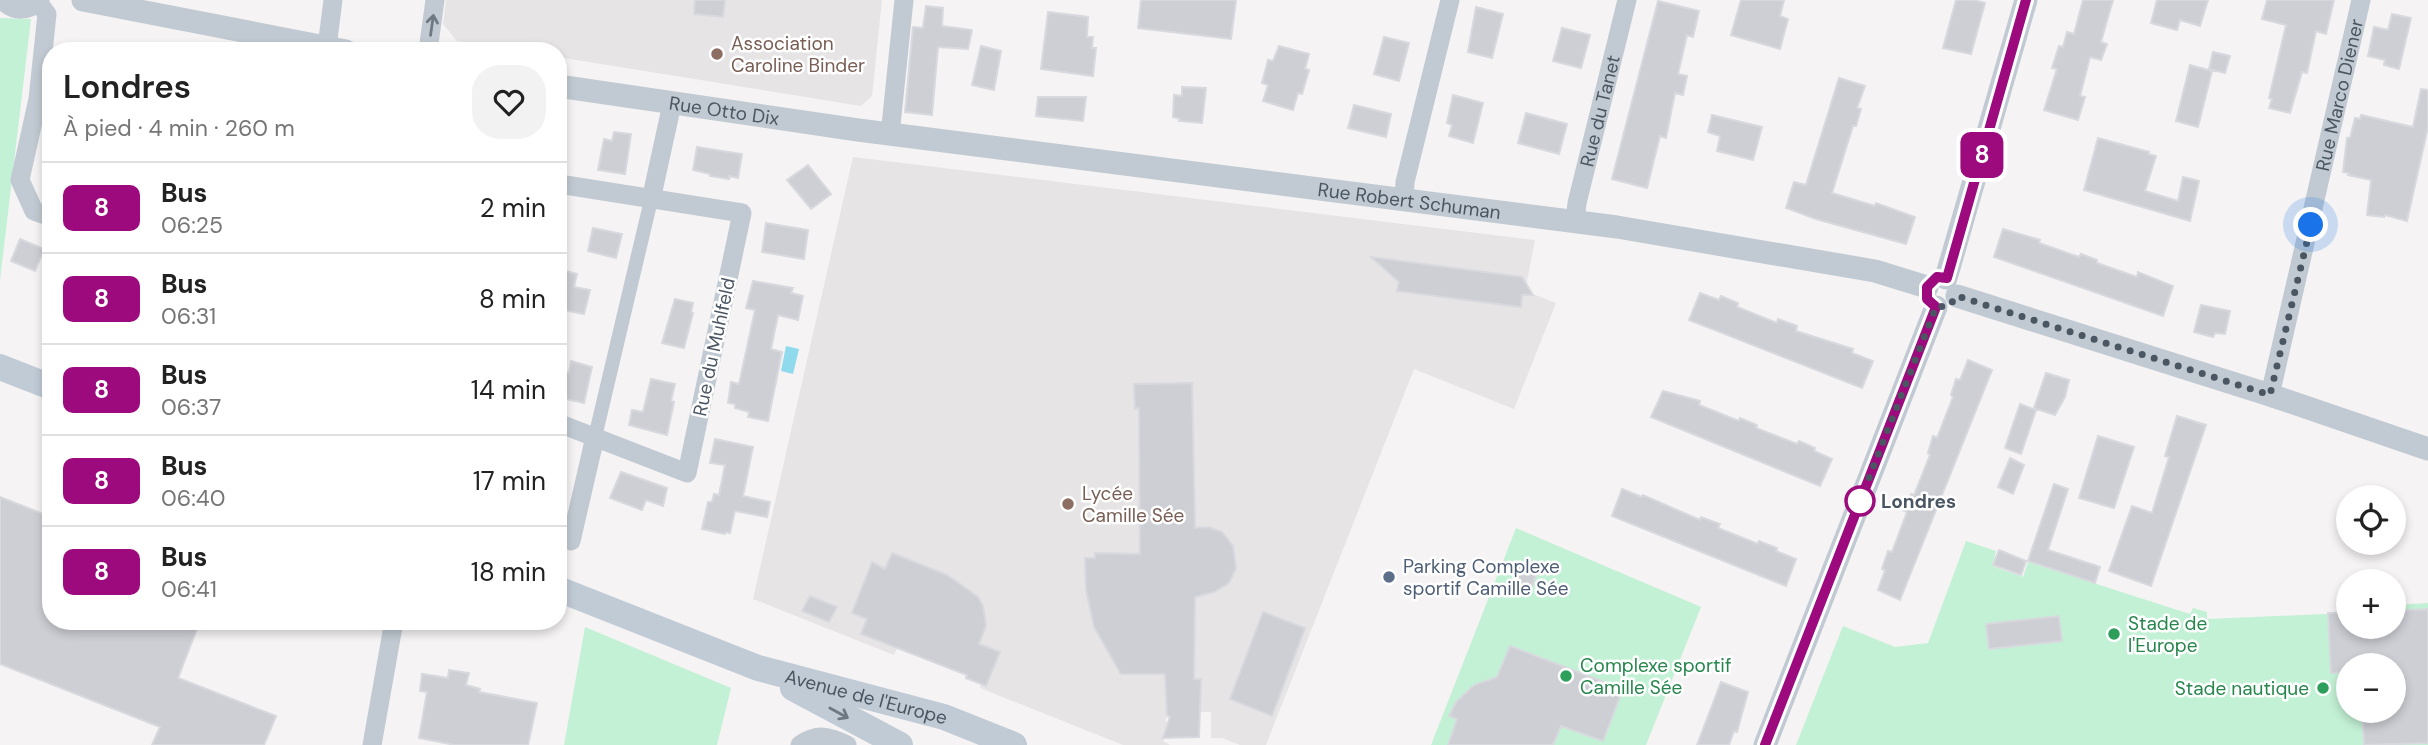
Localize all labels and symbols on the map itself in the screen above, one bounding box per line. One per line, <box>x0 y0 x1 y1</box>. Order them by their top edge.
one-way arrow <box>426 14 439 37</box>
street label: Rue Marco Diener <box>2310 16 2369 173</box>
place label: Association Caroline Binder <box>731 31 865 78</box>
marker: Association Caroline Binder <box>709 46 725 62</box>
street label: Rue du Tanet <box>1574 52 1626 169</box>
street label: Rue Otto Dix <box>668 90 781 131</box>
line badge: 8 <box>1959 132 2005 178</box>
street label: Rue Robert Schuman <box>1316 176 1502 225</box>
your location <box>2293 207 2328 242</box>
street label: Rue du Muhlfeld <box>687 275 741 419</box>
place label: Lycée Camille Sée <box>1082 481 1184 528</box>
marker: Londres <box>1845 486 1875 516</box>
place label: Londres <box>1881 489 1956 514</box>
marker: Lycée Camille Sée <box>1060 496 1076 512</box>
place label: Parking Complexe sportif Camille Sée <box>1403 554 1569 601</box>
marker: Parking Complexe sportif Camille Sée <box>1381 569 1397 585</box>
place label: Stade de l'Europe <box>2128 611 2207 658</box>
marker: Stade de l'Europe <box>2106 626 2122 642</box>
place label: Complexe sportif Camille Sée <box>1580 653 1731 700</box>
street label: Avenue de l'Europe <box>782 663 950 730</box>
marker: Complexe sportif Camille Sée <box>1558 668 1574 684</box>
place label: Stade nautique <box>2175 676 2309 701</box>
marker: Stade nautique <box>2315 680 2331 696</box>
one-way arrow <box>828 707 849 720</box>

